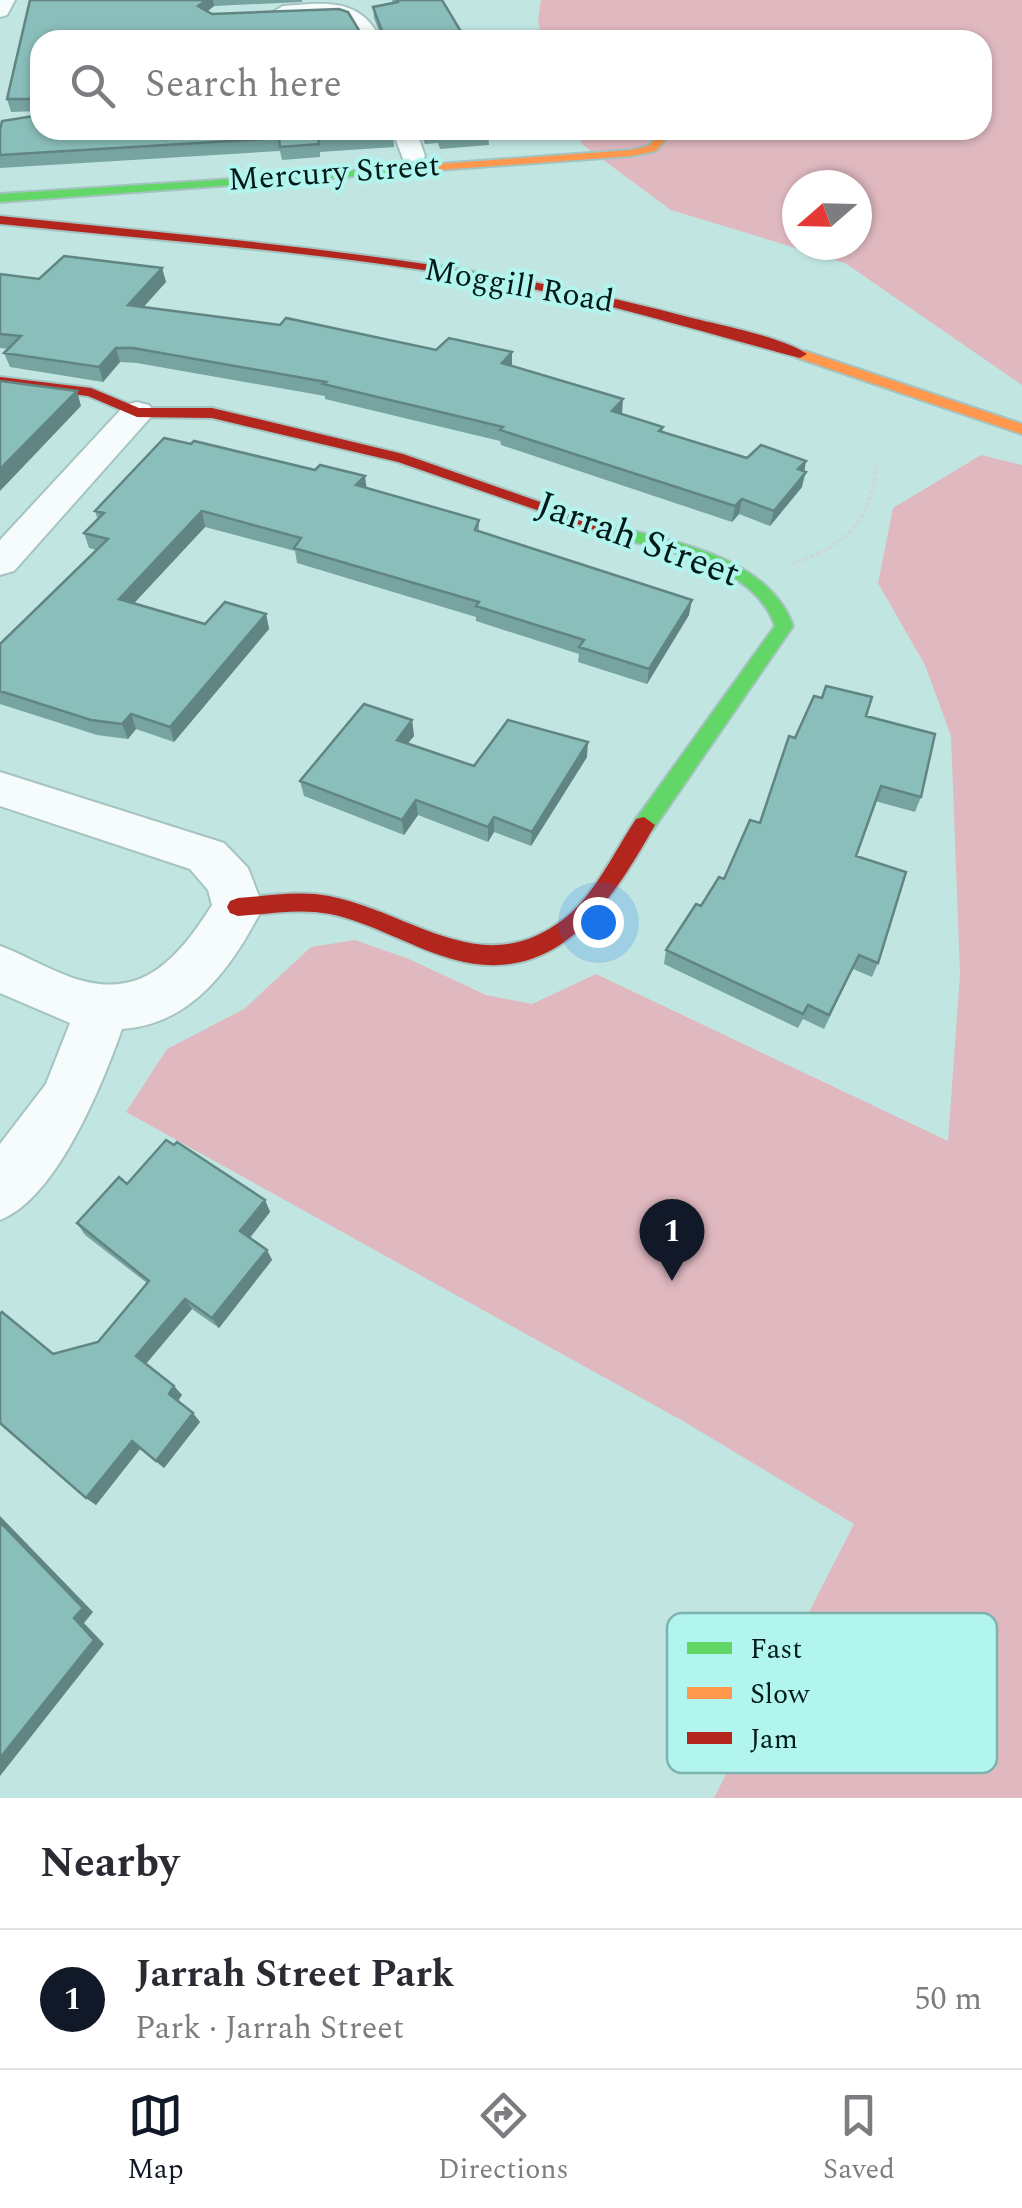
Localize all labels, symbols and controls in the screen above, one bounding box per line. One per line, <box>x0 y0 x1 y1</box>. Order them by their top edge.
search box <box>30 30 992 140</box>
text: Search here <box>145 56 342 114</box>
icon: search <box>65 58 120 113</box>
street label: Mercury Street <box>226 141 442 205</box>
north arrow <box>782 170 872 260</box>
street label: Moggill Road <box>421 245 617 327</box>
street label: Jarrah Street <box>528 476 748 604</box>
your location <box>573 897 624 948</box>
pin: 1 <box>640 1198 704 1281</box>
legend <box>667 1613 997 1773</box>
text: Fast <box>750 1628 802 1671</box>
text: Slow <box>750 1673 810 1716</box>
text: Jam <box>750 1718 798 1761</box>
text: Nearby <box>40 1832 179 1895</box>
text: Jarrah Street Park <box>135 1946 455 2004</box>
text: 1 <box>64 1975 81 2024</box>
text: 50 m <box>914 1975 982 2024</box>
text: Park · Jarrah Street <box>135 2004 404 2053</box>
tab: Map <box>127 2088 184 2191</box>
tab: Directions <box>438 2088 569 2191</box>
tab: Saved <box>823 2088 895 2191</box>

